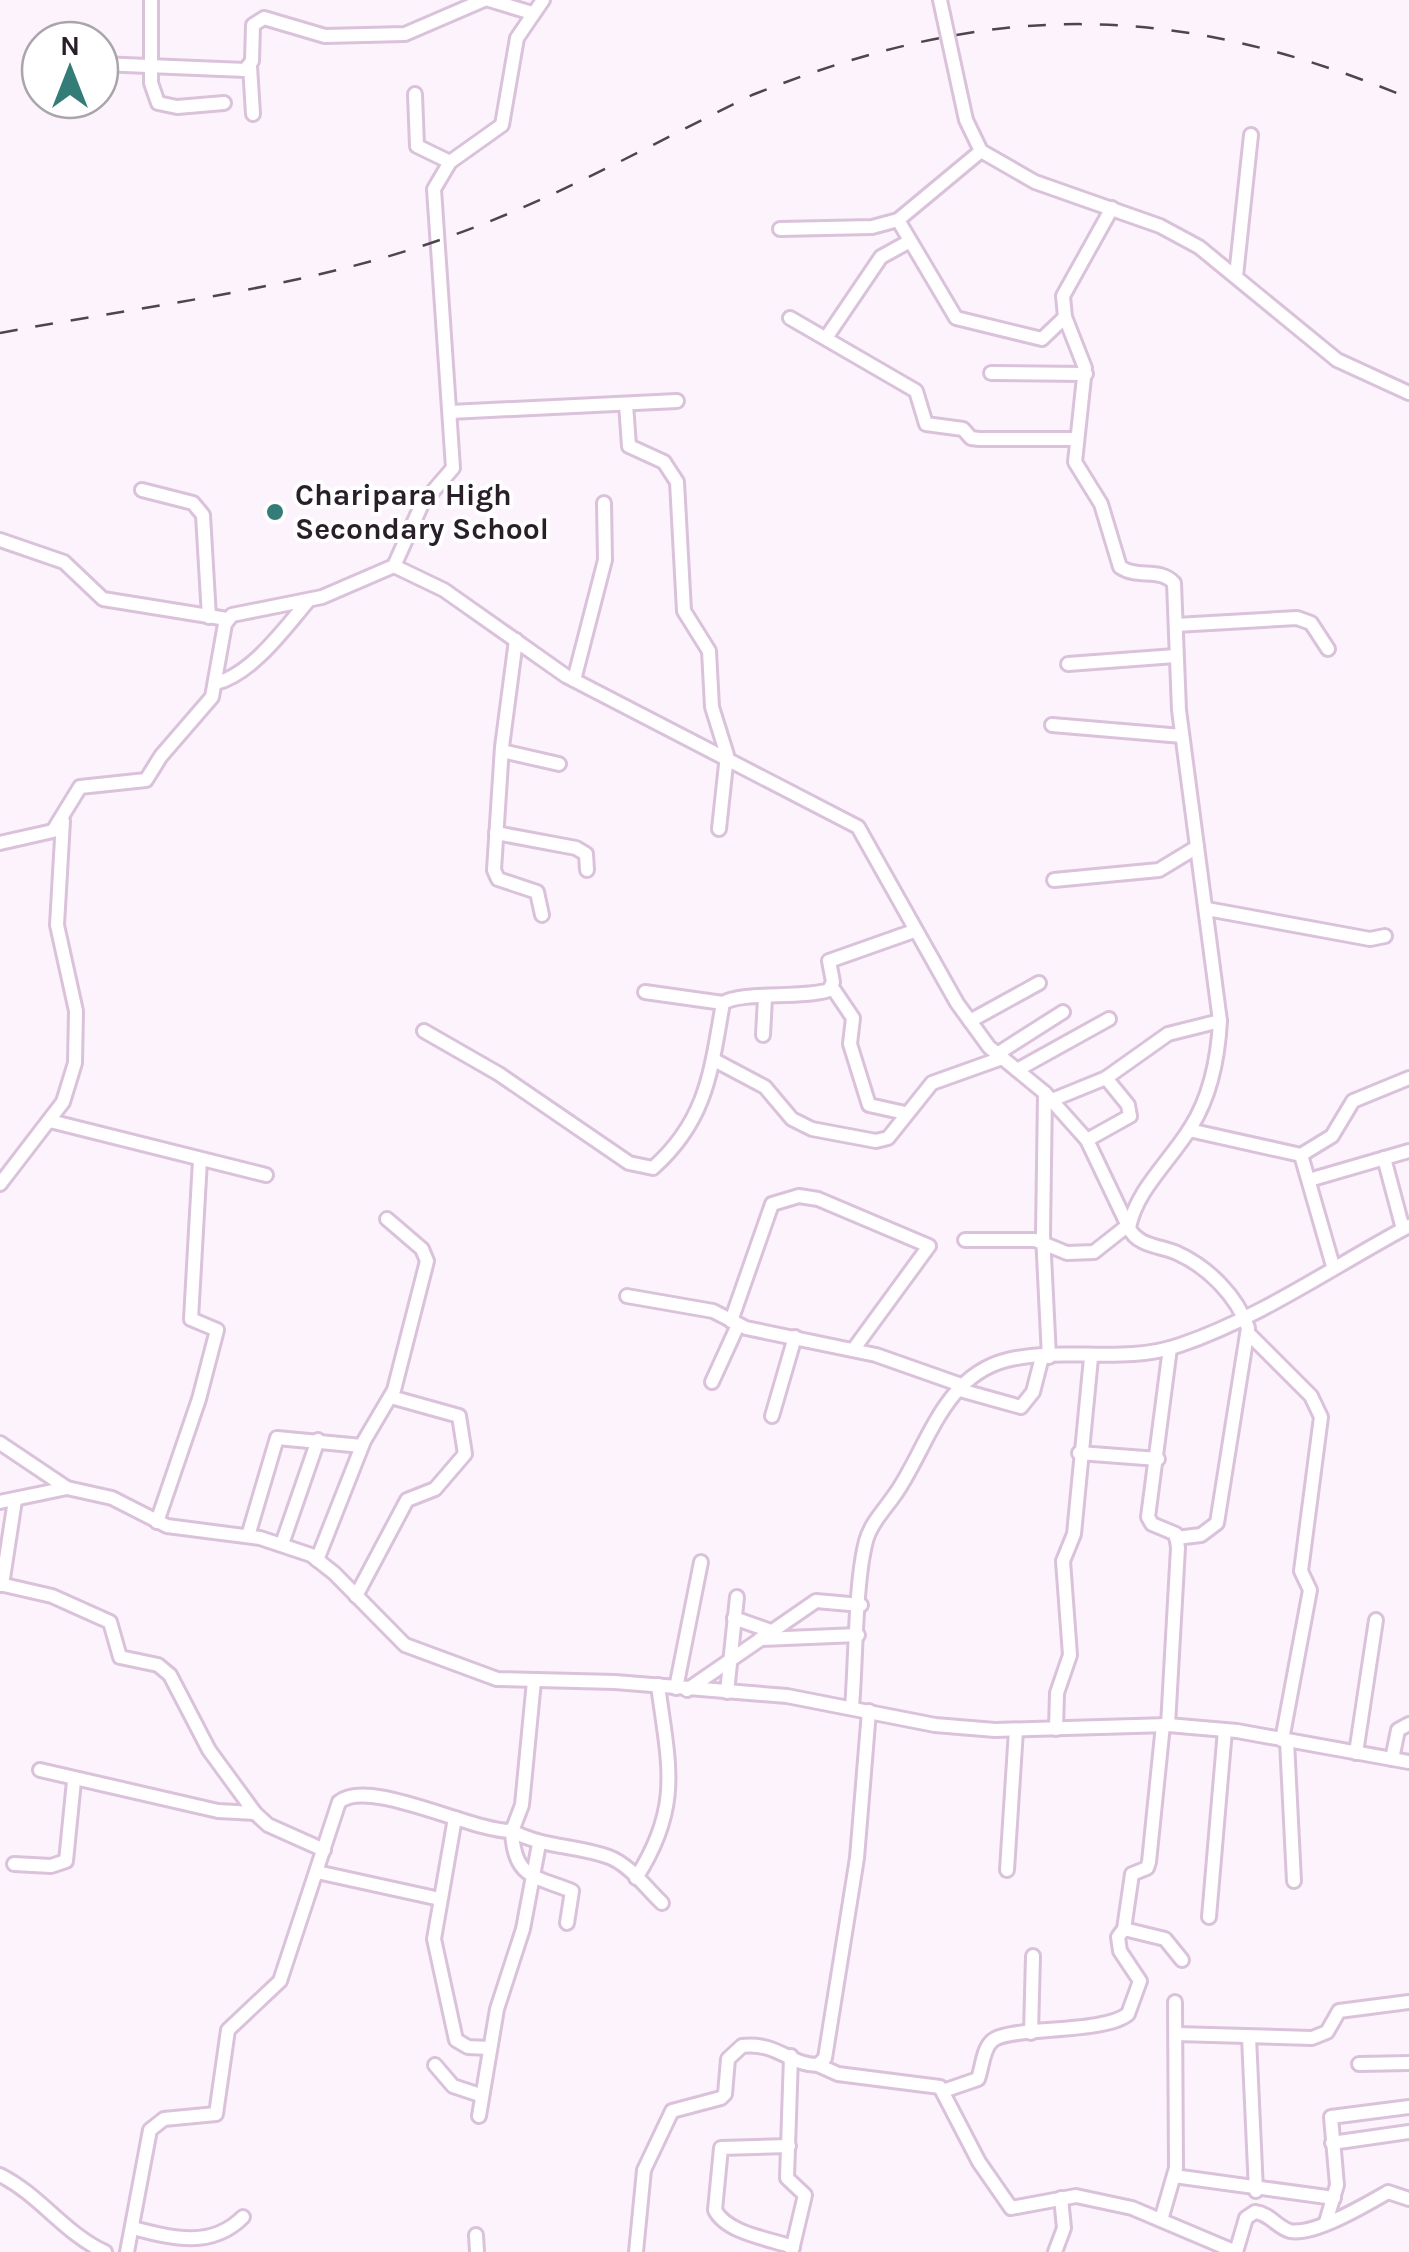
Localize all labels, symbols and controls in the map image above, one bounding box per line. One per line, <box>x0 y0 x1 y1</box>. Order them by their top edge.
north arrow <box>20 20 120 120</box>
text: N <box>60 29 80 62</box>
place label: Charipara High Secondary School <box>295 477 549 547</box>
marker: Charipara High Secondary School <box>264 501 286 523</box>

